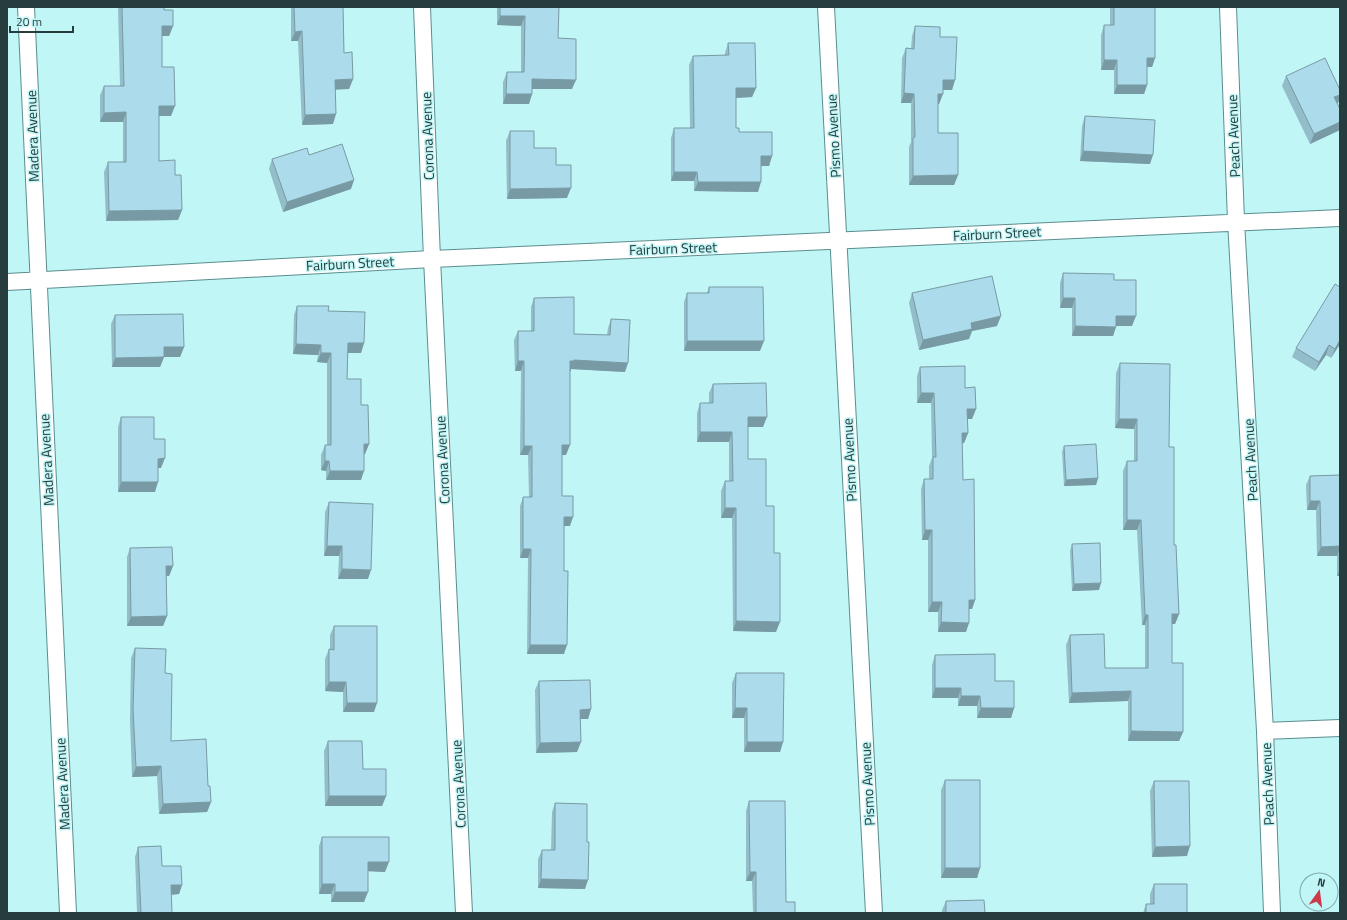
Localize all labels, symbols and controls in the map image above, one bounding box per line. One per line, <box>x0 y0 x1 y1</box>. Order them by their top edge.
scale bar <box>10 8 73 34</box>
text: 20 m <box>16 12 42 31</box>
street label: Madera Avenue <box>20 90 44 182</box>
street label: Corona Avenue <box>415 91 439 181</box>
street label: Pismo Avenue <box>820 94 846 178</box>
street label: Peach Avenue <box>1221 94 1245 178</box>
street label: Fairburn Street <box>952 220 1042 246</box>
street label: Fairburn Street <box>629 236 717 260</box>
street label: Fairburn Street <box>305 250 395 276</box>
street label: Madera Avenue <box>33 414 59 506</box>
street label: Corona Avenue <box>429 415 455 505</box>
street label: Pismo Avenue <box>836 418 862 502</box>
street label: Peach Avenue <box>1237 418 1263 502</box>
street label: Madera Avenue <box>49 738 75 830</box>
street label: Corona Avenue <box>445 739 471 829</box>
street label: Pismo Avenue <box>854 742 880 826</box>
street label: Peach Avenue <box>1255 742 1279 826</box>
north arrow <box>1299 872 1339 912</box>
text: N <box>1316 874 1327 891</box>

